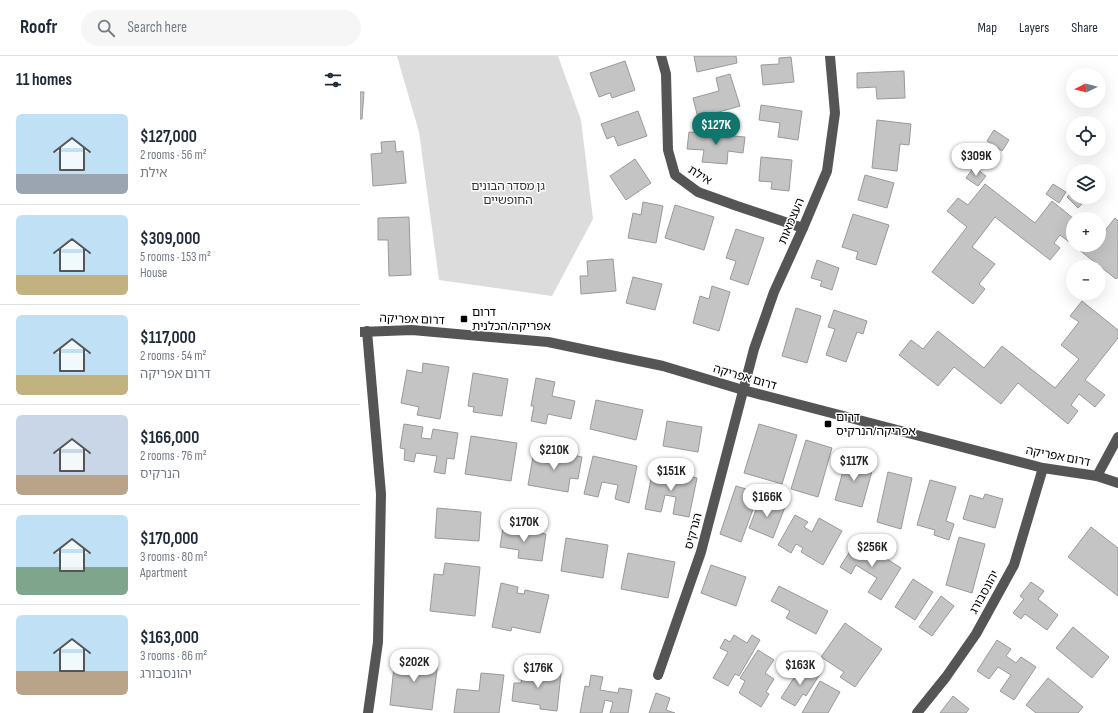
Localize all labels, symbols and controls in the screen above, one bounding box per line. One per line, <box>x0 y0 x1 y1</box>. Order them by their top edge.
search box <box>81 10 361 46</box>
text: Roofr <box>20 16 57 39</box>
icon: search <box>95 17 117 39</box>
text: Search here <box>127 18 187 37</box>
text: Map <box>977 19 997 36</box>
text: Layers <box>1019 19 1049 36</box>
text: Share <box>1071 19 1098 36</box>
north arrow <box>1066 68 1106 108</box>
map controls <box>1066 68 1106 300</box>
icon: filters <box>322 69 344 91</box>
text: 11 homes <box>16 70 72 90</box>
pin: $127K <box>688 112 744 146</box>
button: locate <box>1066 116 1106 156</box>
text: $127K <box>701 117 731 133</box>
text: $127,000 <box>140 127 197 147</box>
icon: home <box>48 130 96 178</box>
pin: $309K <box>948 143 1004 177</box>
text: 2 rooms · 56 m² <box>140 147 207 163</box>
text: $309K <box>960 148 992 164</box>
street label: אילת <box>685 162 715 189</box>
button: layers <box>1066 164 1106 204</box>
text: אילת <box>140 165 167 181</box>
park label: גן מסדר הבונים החופשיים <box>471 179 545 208</box>
street label: העצמאות <box>775 196 808 247</box>
button: + <box>1066 212 1106 252</box>
text: $309,000 <box>140 229 200 249</box>
icon: home <box>48 231 96 279</box>
text: 5 rooms · 153 m² <box>140 249 211 265</box>
button: − <box>1066 260 1106 300</box>
text: House <box>140 265 167 281</box>
place label: דרום אפריקה/הכלנית <box>472 305 551 334</box>
street label: דרום אפריקה <box>379 311 445 328</box>
marker: דרום אפריקה/הכלנית <box>459 314 469 324</box>
text: $117,000 <box>140 328 196 348</box>
icon: home <box>48 331 96 379</box>
text: 2 rooms · 54 m² <box>140 348 207 364</box>
street label: דרום אפריקה <box>711 361 779 394</box>
text: דרום אפריקה <box>140 366 211 382</box>
place label: דרום אפריקה/הנרקיס <box>836 410 916 439</box>
marker: דרום אפריקה/הנרקיס <box>823 419 833 429</box>
text: $166,000 <box>140 428 199 448</box>
icon: home <box>48 431 96 479</box>
pin: $210K <box>526 437 582 471</box>
text: $210K <box>539 442 569 458</box>
street label: דרום אפריקה <box>1024 443 1092 470</box>
text: 2 rooms · 76 m² <box>140 448 207 464</box>
pin: $117K <box>826 448 882 482</box>
text: $117K <box>840 453 868 469</box>
pin: $151K <box>643 458 699 492</box>
text: $151K <box>656 463 686 479</box>
text: הנרקיס <box>140 466 180 482</box>
pin: $166K <box>739 484 795 518</box>
text: $166K <box>752 489 782 505</box>
pin: $170K <box>496 509 552 543</box>
street label: הנרקיס <box>681 511 706 551</box>
text: $170K <box>509 514 539 530</box>
text: $170,000 <box>140 529 198 549</box>
icon: home <box>48 531 96 579</box>
pin: $256K <box>844 534 900 568</box>
text: $256K <box>857 539 887 555</box>
text: 3 rooms · 80 m² <box>140 549 208 565</box>
text: Apartment <box>140 565 187 581</box>
street label: יהונסבורג <box>966 568 1003 617</box>
text: $163,000 <box>140 628 199 648</box>
icon: home <box>48 631 96 679</box>
text: 3 rooms · 86 m² <box>140 648 207 664</box>
pin: $202K <box>386 649 442 683</box>
pin: $163K <box>772 652 828 686</box>
text: $202K <box>399 654 429 670</box>
pin: $176K <box>510 655 566 689</box>
text: $163K <box>785 657 815 673</box>
text: $176K <box>523 660 553 676</box>
text: יהונסבורג <box>140 666 192 682</box>

